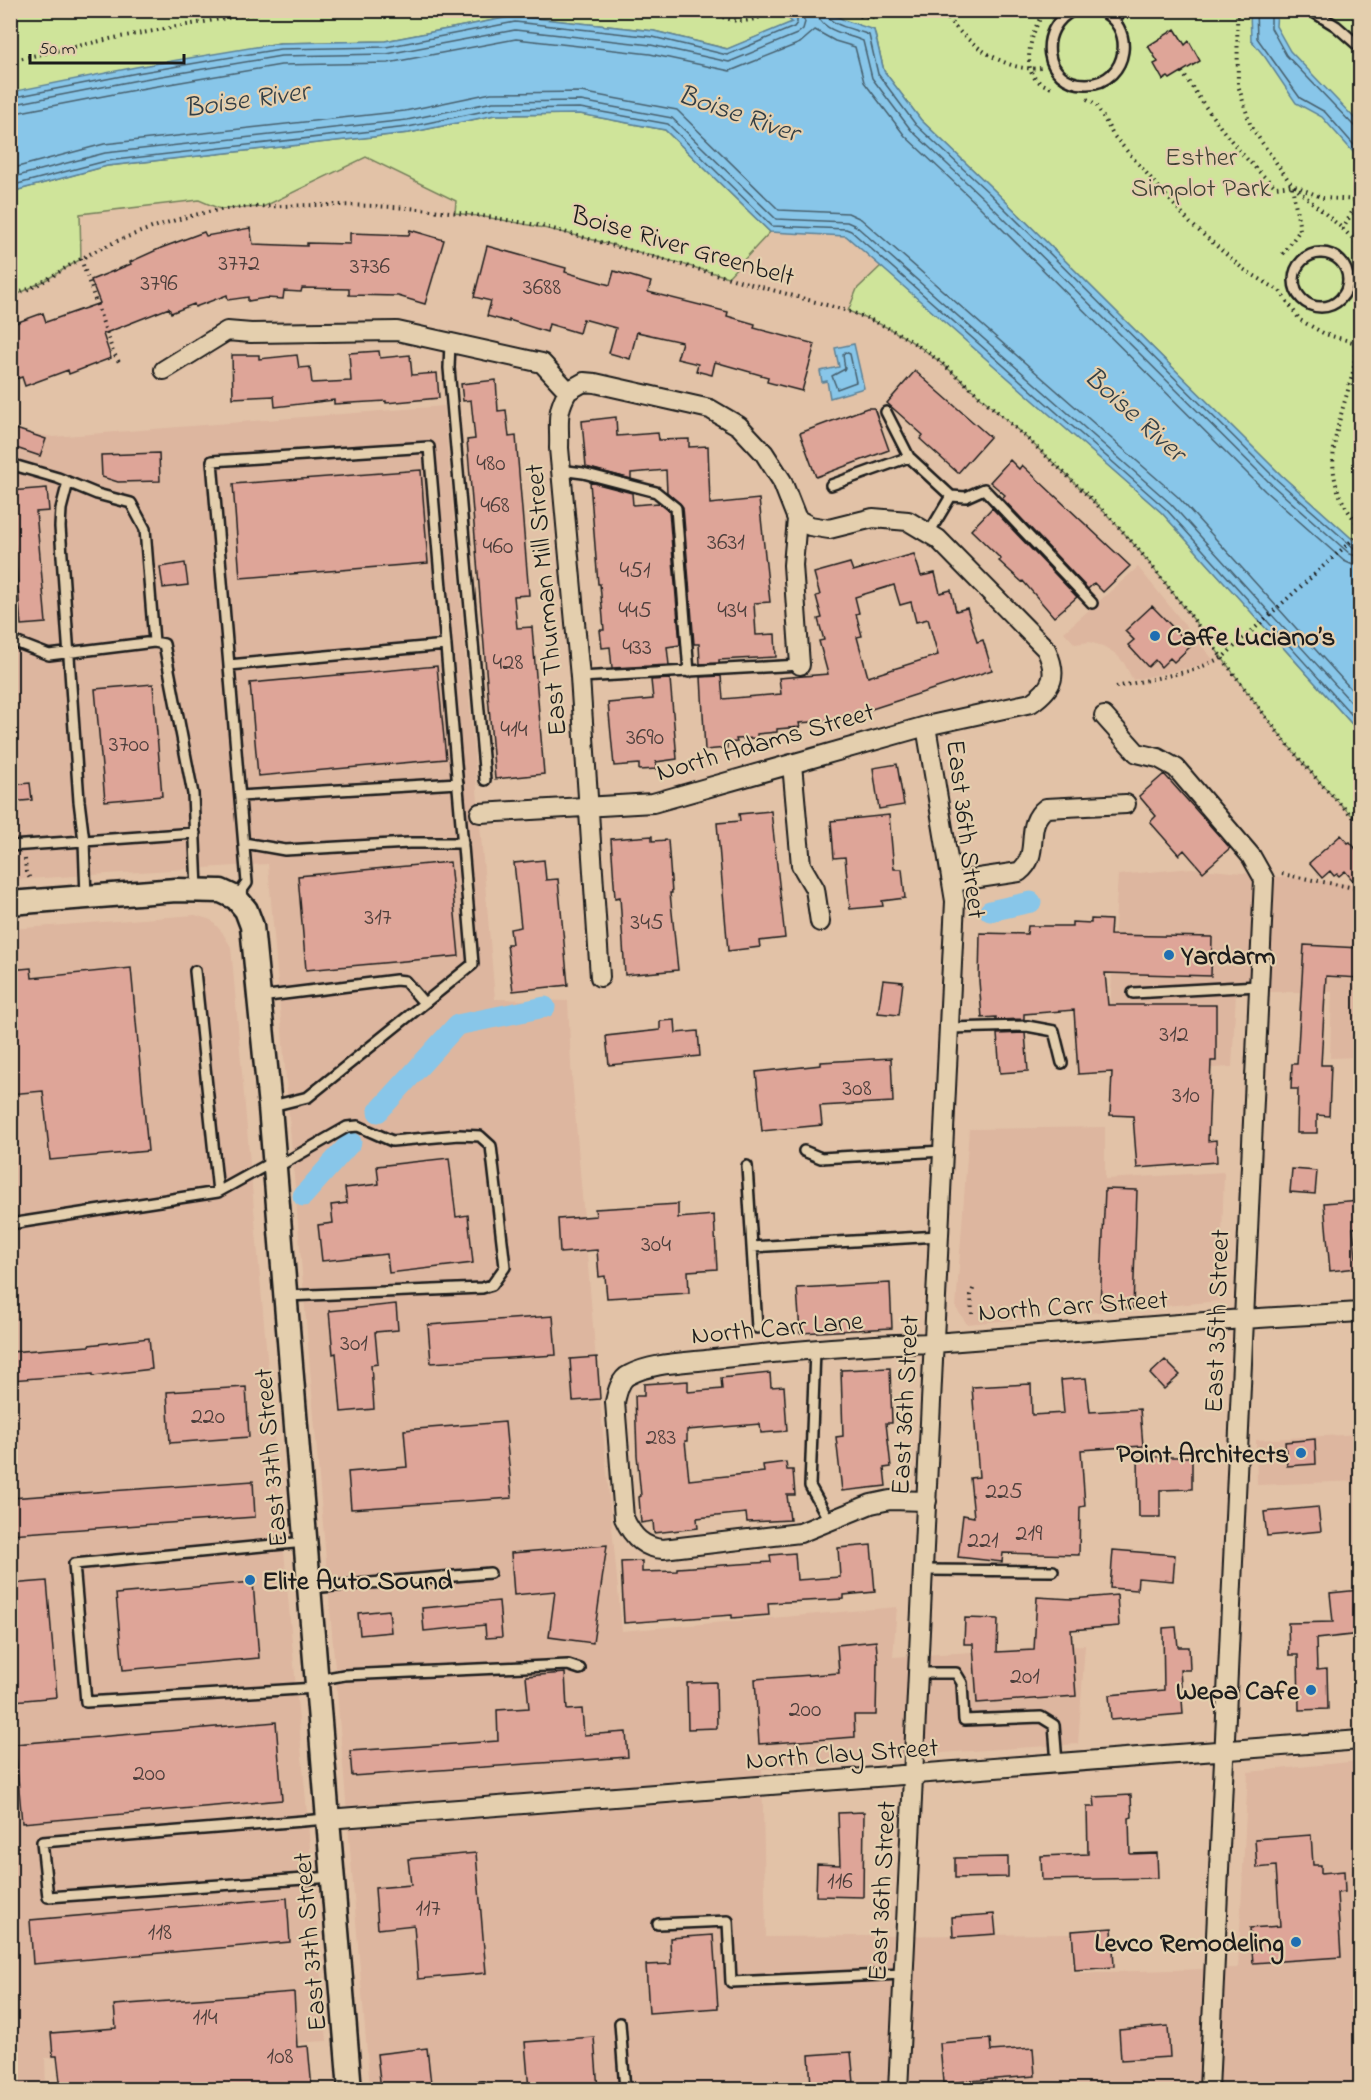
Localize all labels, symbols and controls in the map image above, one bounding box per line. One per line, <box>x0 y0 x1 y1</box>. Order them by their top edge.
scale bar <box>30 27 184 65</box>
text: 50 m <box>39 37 76 63</box>
water label: Boise River <box>181 72 315 131</box>
water label: Boise River <box>672 75 807 156</box>
park label: Esther Simplot Park <box>1131 139 1271 209</box>
street label: Boise River Greenbelt <box>565 197 799 298</box>
house number: 3772 <box>218 247 260 282</box>
house number: 3736 <box>350 250 391 285</box>
house number: 3796 <box>140 267 178 302</box>
house number: 3688 <box>523 271 561 306</box>
water label: Boise River <box>1073 358 1197 475</box>
house number: 480 <box>476 447 506 482</box>
street label: East Thurman Mill Street <box>516 462 579 738</box>
house number: 468 <box>480 489 510 524</box>
house number: 3631 <box>707 526 745 561</box>
house number: 460 <box>483 530 513 565</box>
house number: 451 <box>619 554 651 589</box>
house number: 445 <box>618 594 652 629</box>
house number: 434 <box>717 594 747 629</box>
place label: Caffe Luciano’s <box>1167 619 1335 658</box>
marker: Caffe Luciano’s <box>1148 629 1162 643</box>
house number: 433 <box>622 631 652 666</box>
house number: 428 <box>493 646 523 681</box>
street label: North Adams Street <box>652 694 879 793</box>
house number: 414 <box>500 713 528 748</box>
house number: 3690 <box>626 721 664 756</box>
house number: 3700 <box>109 728 149 763</box>
street label: East 36th Street <box>934 737 995 921</box>
house number: 317 <box>364 901 392 936</box>
house number: 345 <box>630 906 664 941</box>
place label: Yardarm <box>1180 938 1275 977</box>
marker: Yardarm <box>1162 948 1176 962</box>
house number: 312 <box>1159 1018 1189 1053</box>
house number: 308 <box>842 1072 872 1107</box>
house number: 310 <box>1172 1079 1200 1114</box>
house number: 304 <box>641 1228 671 1263</box>
street label: East 35th Street <box>1196 1229 1241 1414</box>
street label: North Carr Street <box>977 1281 1169 1334</box>
street label: North Carr Lane <box>690 1302 866 1356</box>
street label: East 36th Street <box>882 1314 931 1496</box>
house number: 301 <box>340 1327 368 1362</box>
street label: East 37th Street <box>245 1367 300 1549</box>
house number: 220 <box>191 1400 225 1435</box>
house number: 283 <box>646 1421 676 1456</box>
place label: Point Architects <box>1116 1436 1289 1475</box>
marker: Point Architects <box>1294 1446 1308 1460</box>
house number: 225 <box>985 1475 1023 1510</box>
house number: 219 <box>1016 1517 1043 1552</box>
house number: 221 <box>967 1524 999 1559</box>
place label: Elite Auto Sound <box>262 1563 454 1602</box>
marker: Elite Auto Sound <box>243 1573 257 1587</box>
house number: 201 <box>1010 1660 1040 1695</box>
place label: Wepa Cafe <box>1176 1673 1300 1712</box>
marker: Wepa Cafe <box>1304 1683 1318 1697</box>
house number: 200 <box>789 1693 821 1728</box>
street label: North Clay Street <box>745 1729 940 1782</box>
house number: 200 <box>133 1757 165 1792</box>
street label: East 36th Street <box>859 1800 908 1982</box>
street label: East 37th Street <box>284 1851 339 2033</box>
house number: 116 <box>827 1865 853 1900</box>
house number: 117 <box>415 1892 441 1927</box>
house number: 118 <box>148 1916 172 1951</box>
place label: Levco Remodeling <box>1095 1925 1284 1965</box>
marker: Levco Remodeling <box>1289 1935 1303 1949</box>
house number: 114 <box>192 2001 218 2036</box>
house number: 108 <box>267 2040 294 2075</box>

